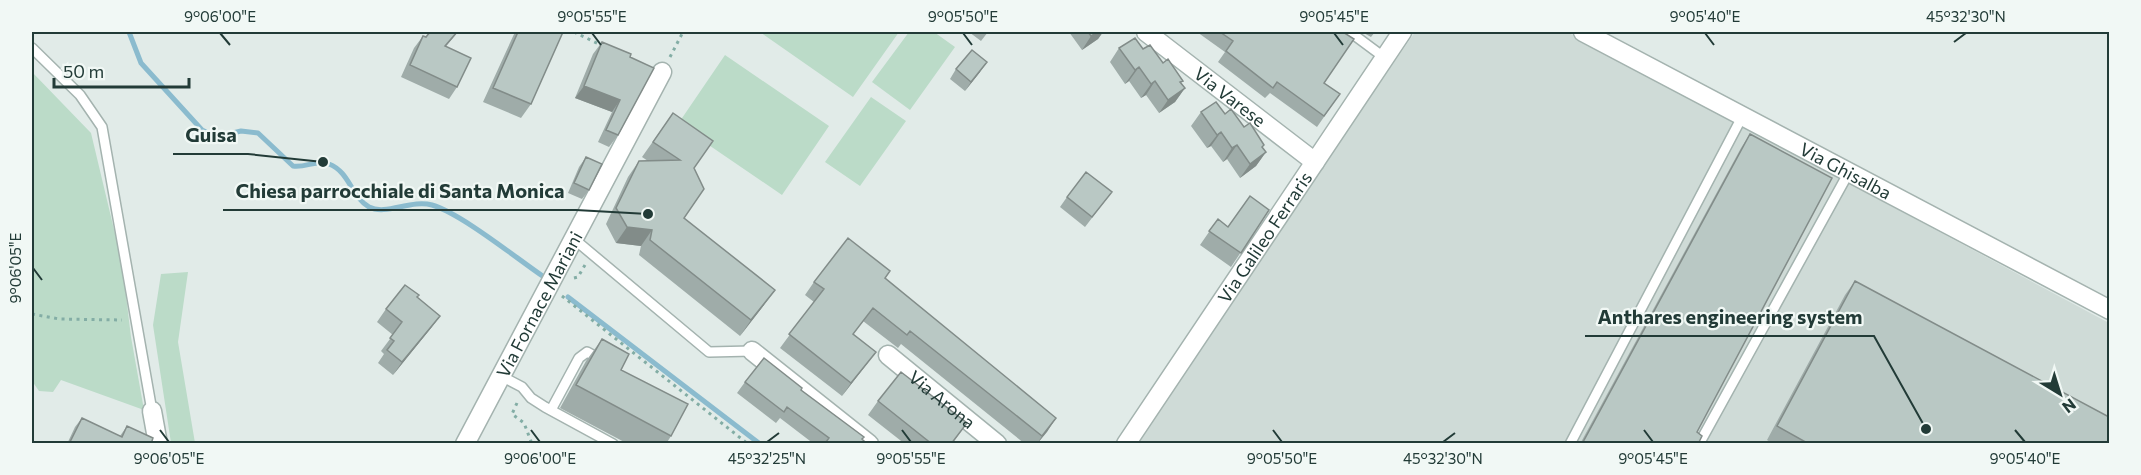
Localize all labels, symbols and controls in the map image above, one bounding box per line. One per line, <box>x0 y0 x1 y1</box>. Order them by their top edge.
text: 9°06'00"E <box>184 7 256 25</box>
text: 9°05'55"E <box>557 7 627 25</box>
text: 9°05'50"E <box>928 7 998 25</box>
text: 9°05'45"E <box>1299 7 1369 25</box>
text: 9°05'40"E <box>1670 7 1741 25</box>
text: 45°32'30"N <box>1926 7 2006 25</box>
scale bar <box>54 51 189 89</box>
text: 50 m <box>63 60 104 82</box>
street label: Via Varese <box>1190 62 1270 131</box>
callout: Guisa <box>173 116 248 154</box>
text: Guisa <box>185 122 237 146</box>
street label: Via Ghisalba <box>1796 137 1895 204</box>
street label: Via Galileo Ferraris <box>1213 167 1316 307</box>
callout: Chiesa parrocchiale di Santa Monica <box>223 172 576 210</box>
text: Chiesa parrocchiale di Santa Monica <box>236 178 564 202</box>
street label: Via Fornace Mariani <box>491 228 587 381</box>
text: 9°06'05"E <box>6 232 24 303</box>
callout: Anthares engineering system <box>1585 298 1874 336</box>
text: Anthares engineering system <box>1597 304 1863 328</box>
north arrow <box>2030 364 2090 424</box>
street label: Via Arona <box>904 366 980 433</box>
text: N <box>2059 395 2080 417</box>
text: 9°06'05"E <box>134 449 205 467</box>
text: 9°06'00"E <box>504 449 576 467</box>
text: 45°32'25"N <box>728 449 806 467</box>
text: 9°05'55"E <box>876 449 946 467</box>
text: 9°05'50"E <box>1247 449 1317 467</box>
text: 45°32'30"N <box>1403 449 1483 467</box>
text: 9°05'45"E <box>1618 449 1688 467</box>
text: 9°05'40"E <box>1990 449 2061 467</box>

